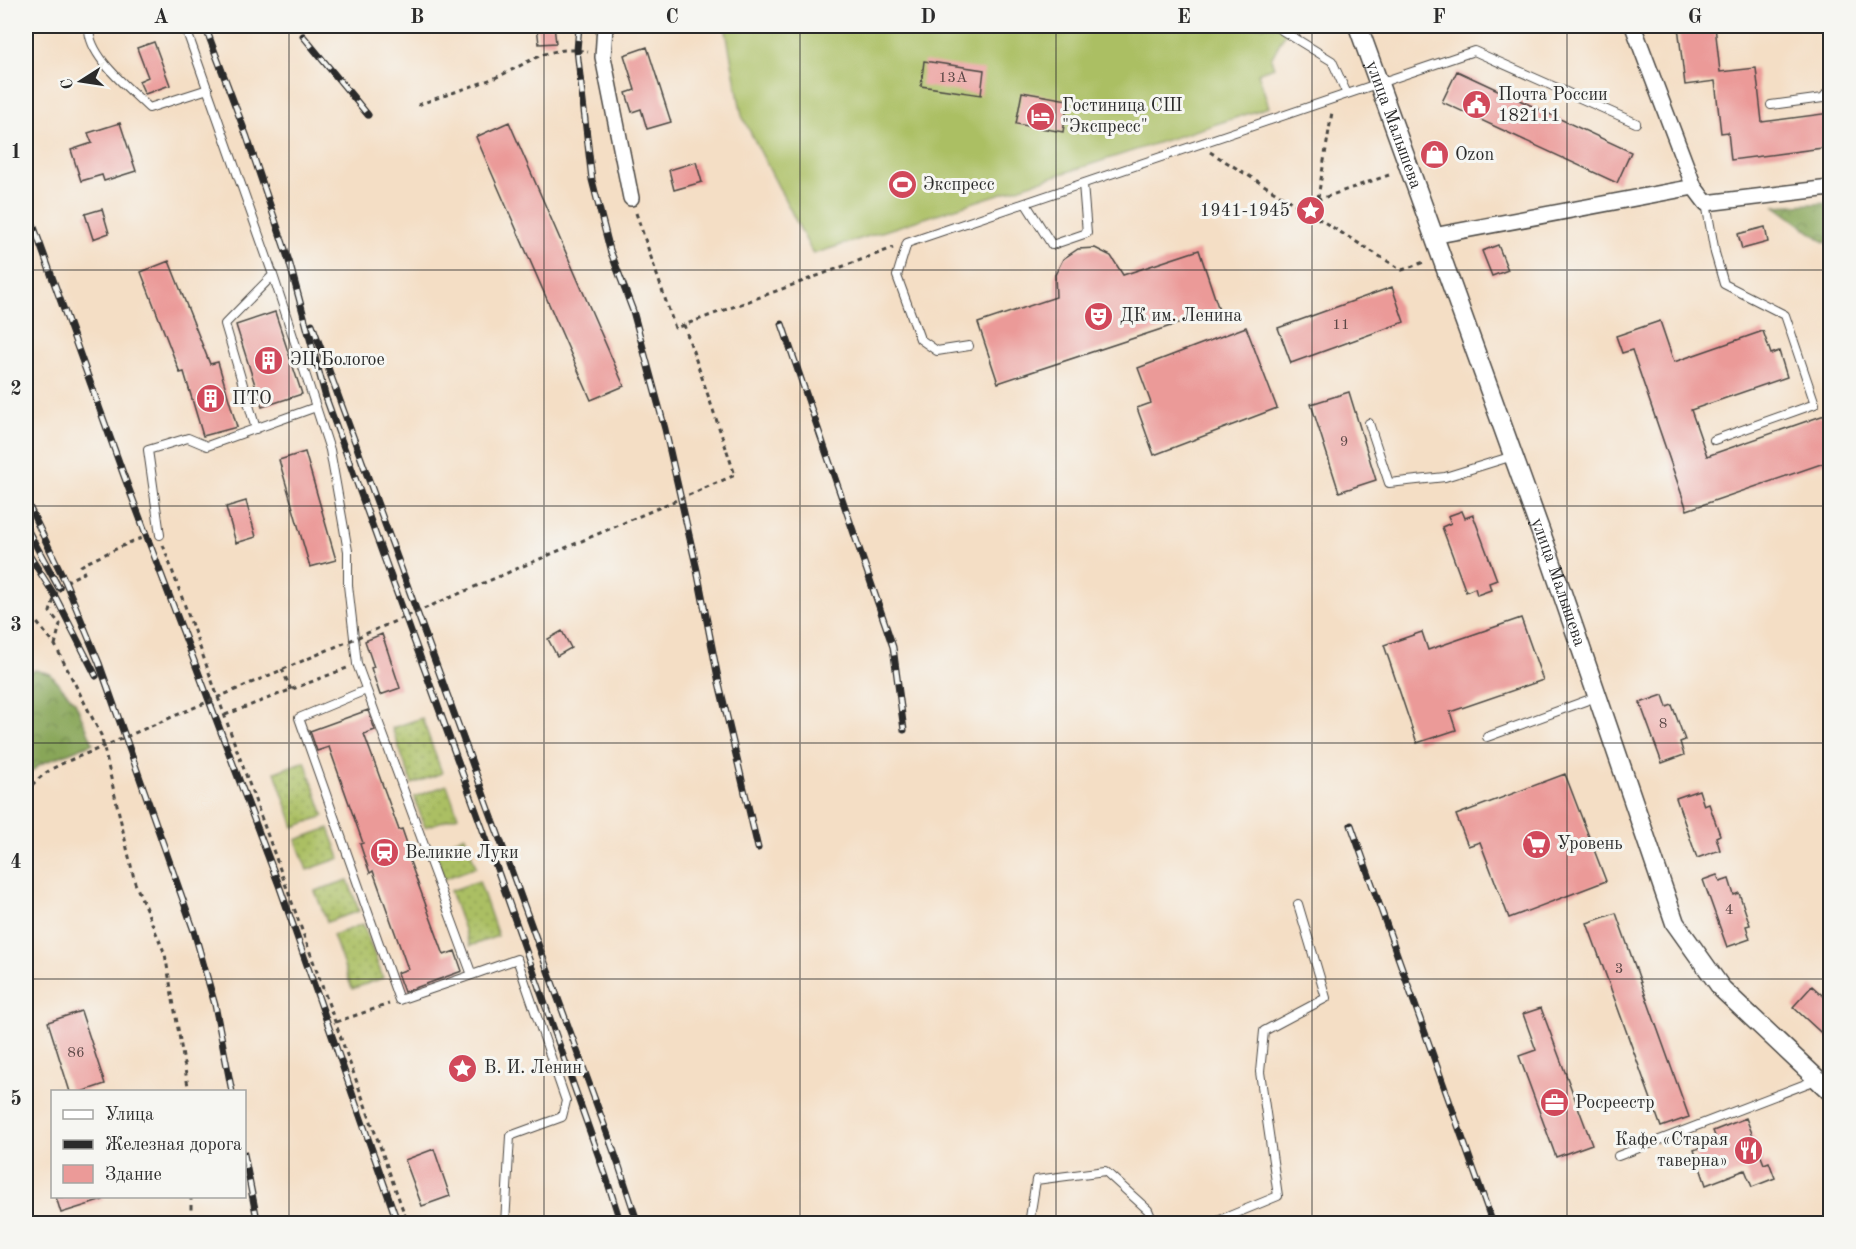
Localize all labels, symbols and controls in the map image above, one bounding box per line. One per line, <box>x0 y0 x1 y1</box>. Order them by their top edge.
text: A <box>153 8 169 28</box>
text: B <box>410 8 424 28</box>
text: C <box>665 8 679 28</box>
text: D <box>920 8 936 28</box>
text: E <box>1177 8 1191 28</box>
text: F <box>1432 8 1446 28</box>
text: G <box>1688 8 1702 28</box>
north arrow <box>51 51 111 111</box>
street label: улица Малышева <box>1362 58 1425 191</box>
house number: 13А <box>939 71 968 86</box>
text: С <box>59 77 77 91</box>
place label: Почта России 182111 <box>1498 86 1608 125</box>
public building icon: Почта России 182111 <box>1461 89 1493 121</box>
place label: Гостиница СШ "Экспресс" <box>1062 97 1183 136</box>
hotel icon: Гостиница СШ "Экспресс" <box>1025 100 1057 132</box>
shop icon: Ozon <box>1418 139 1450 171</box>
text: 1 <box>10 143 22 163</box>
place label: Ozon <box>1455 146 1494 164</box>
sports icon: Экспресс <box>886 169 918 201</box>
place label: Экспресс <box>923 176 995 194</box>
place icon: 1941-1945 <box>1295 195 1327 227</box>
place label: 1941-1945 <box>1200 202 1290 220</box>
theatre icon: ДК им. Ленина <box>1083 300 1115 332</box>
place label: ДК им. Ленина <box>1120 307 1242 325</box>
house number: 11 <box>1332 318 1350 333</box>
building icon: ЭЦ Бологое <box>253 344 285 376</box>
place label: ЭЦ Бологое <box>290 351 385 369</box>
text: 2 <box>10 380 22 400</box>
building icon: ПТО <box>195 383 227 415</box>
place label: ПТО <box>232 390 272 408</box>
house number: 9 <box>1340 435 1348 450</box>
street label: улица Малышева <box>1527 515 1589 649</box>
text: 3 <box>10 616 22 636</box>
house number: 8 <box>1659 717 1667 732</box>
supermarket icon: Уровень <box>1520 828 1552 860</box>
place label: Уровень <box>1557 835 1623 853</box>
station icon: Великие Луки <box>368 837 400 869</box>
place label: Великие Луки <box>405 844 519 862</box>
text: 4 <box>10 853 22 873</box>
house number: 4 <box>1725 903 1733 918</box>
house number: 3 <box>1615 962 1623 977</box>
house number: 86 <box>67 1046 85 1061</box>
place icon: В. И. Ленин <box>447 1052 479 1084</box>
place label: В. И. Ленин <box>484 1059 582 1077</box>
office icon: Росреестр <box>1538 1087 1570 1119</box>
text: 5 <box>10 1089 22 1110</box>
legend <box>51 1090 246 1198</box>
place label: Росреестр <box>1575 1094 1655 1112</box>
text: Улица <box>105 1106 154 1124</box>
place label: Кафе «Старая таверна» <box>1615 1131 1728 1170</box>
restaurant icon: Кафе «Старая таверна» <box>1733 1134 1765 1166</box>
text: Железная дорога <box>105 1136 242 1154</box>
text: Здание <box>105 1166 162 1184</box>

